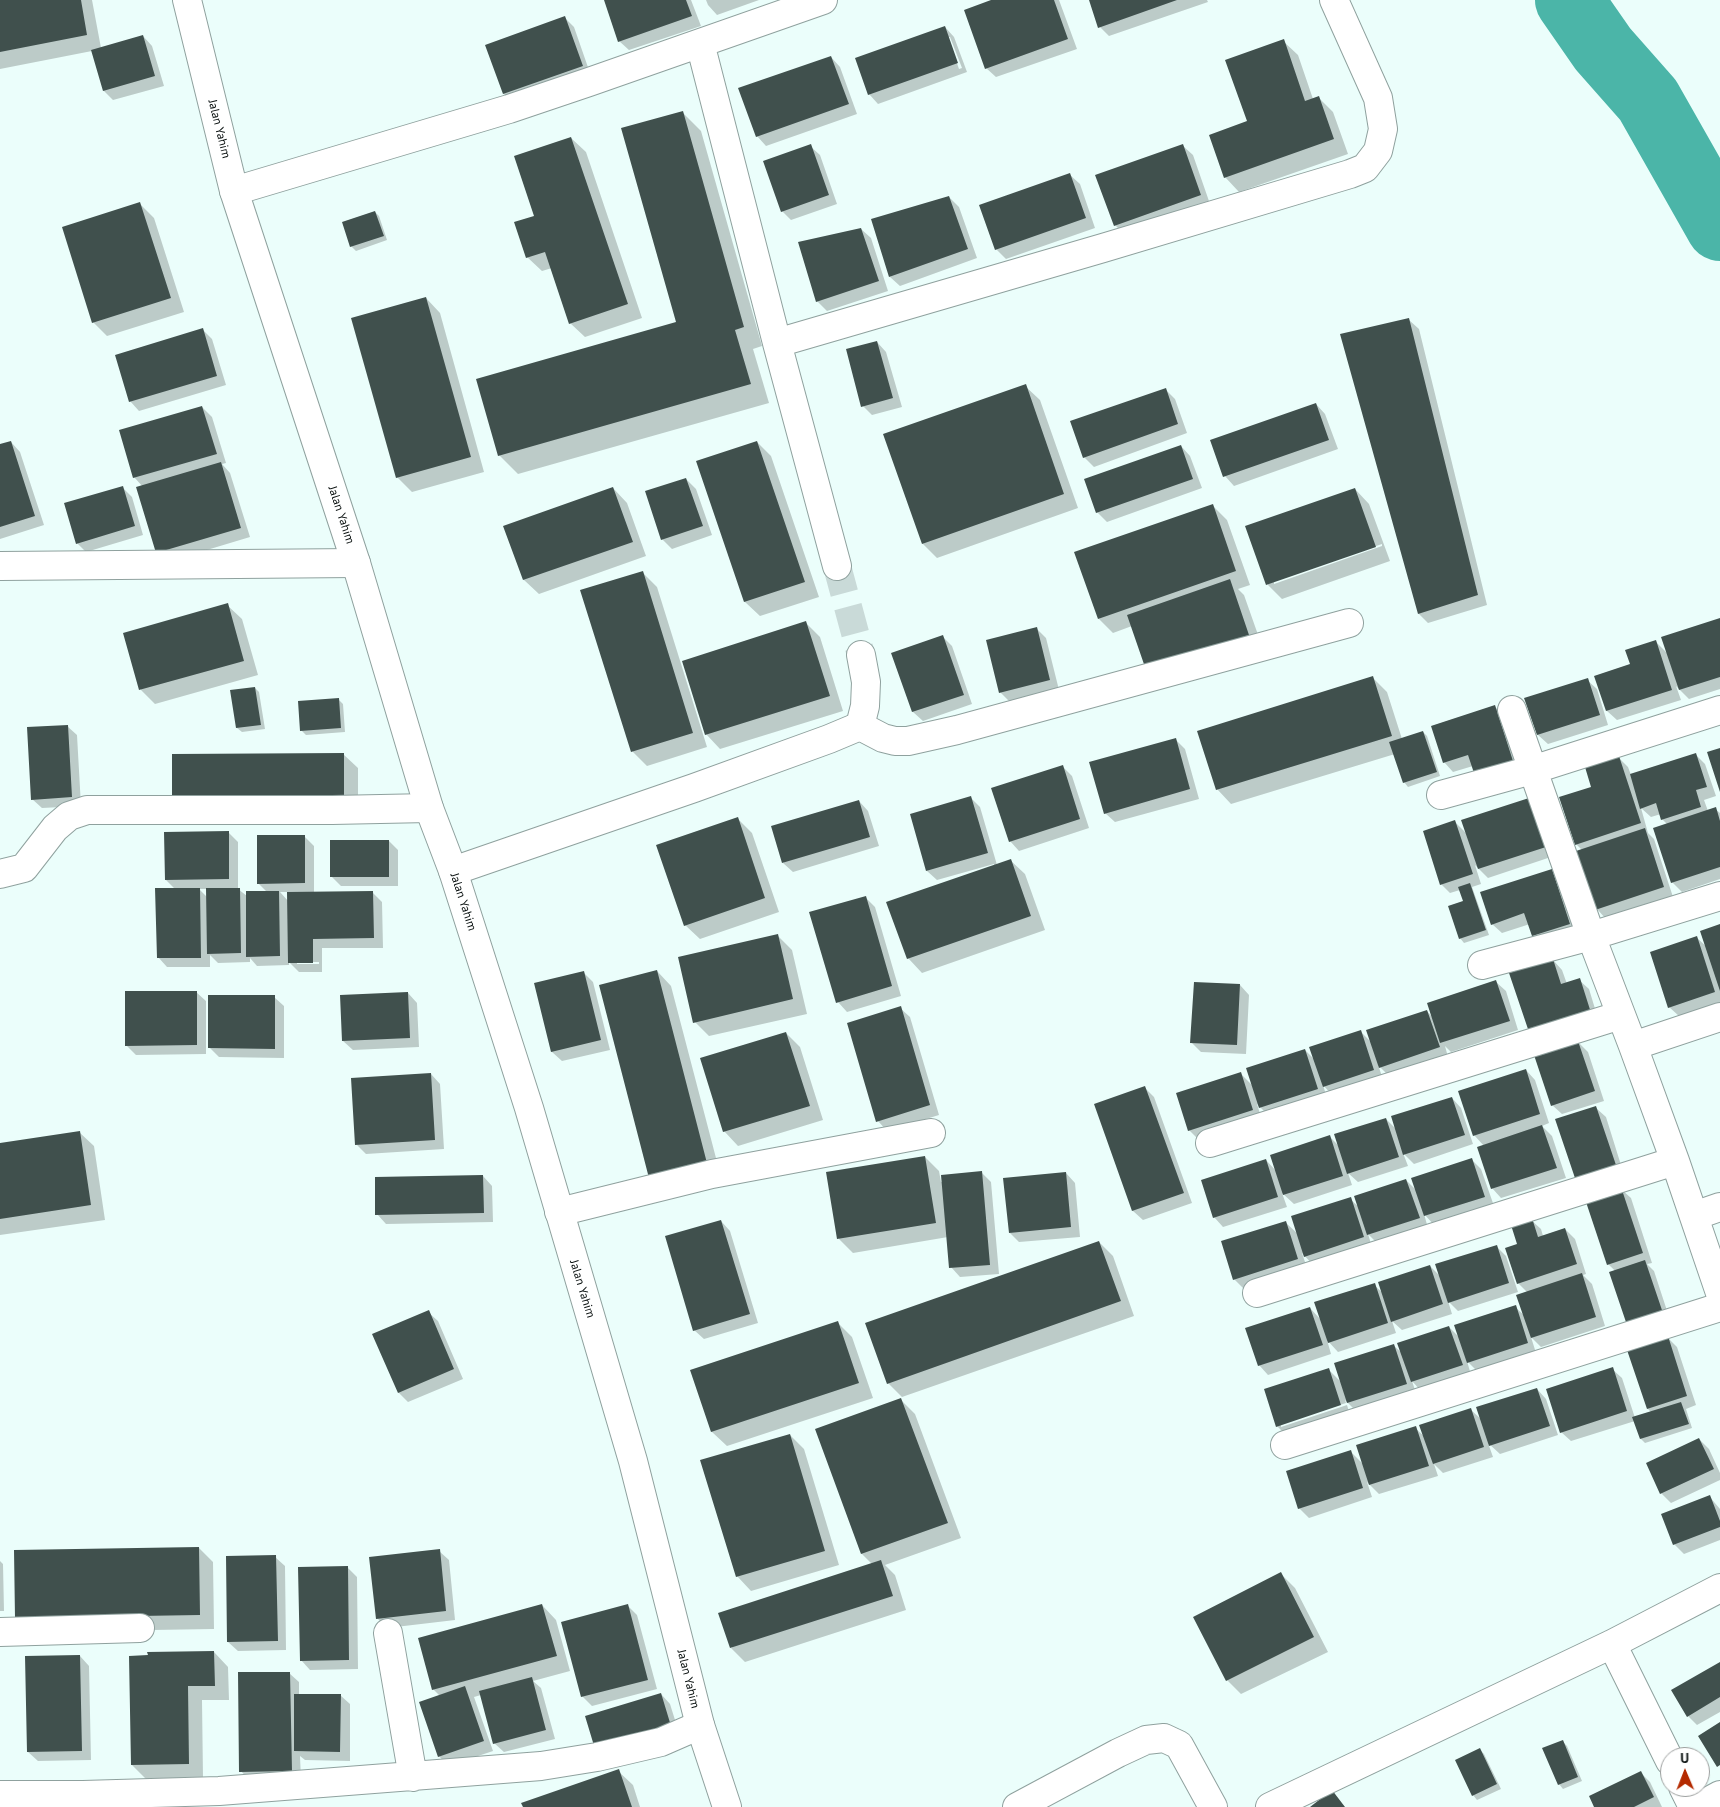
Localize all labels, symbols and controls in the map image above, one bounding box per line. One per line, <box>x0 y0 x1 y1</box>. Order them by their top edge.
street label: Jalan Yahim <box>205 98 233 160</box>
street label: Jalan Yahim <box>325 484 357 546</box>
street label: Jalan Yahim <box>447 871 479 933</box>
street label: Jalan Yahim <box>566 1258 598 1320</box>
street label: Jalan Yahim <box>674 1648 702 1710</box>
north arrow <box>1660 1747 1710 1797</box>
text: U <box>1680 1749 1689 1767</box>

